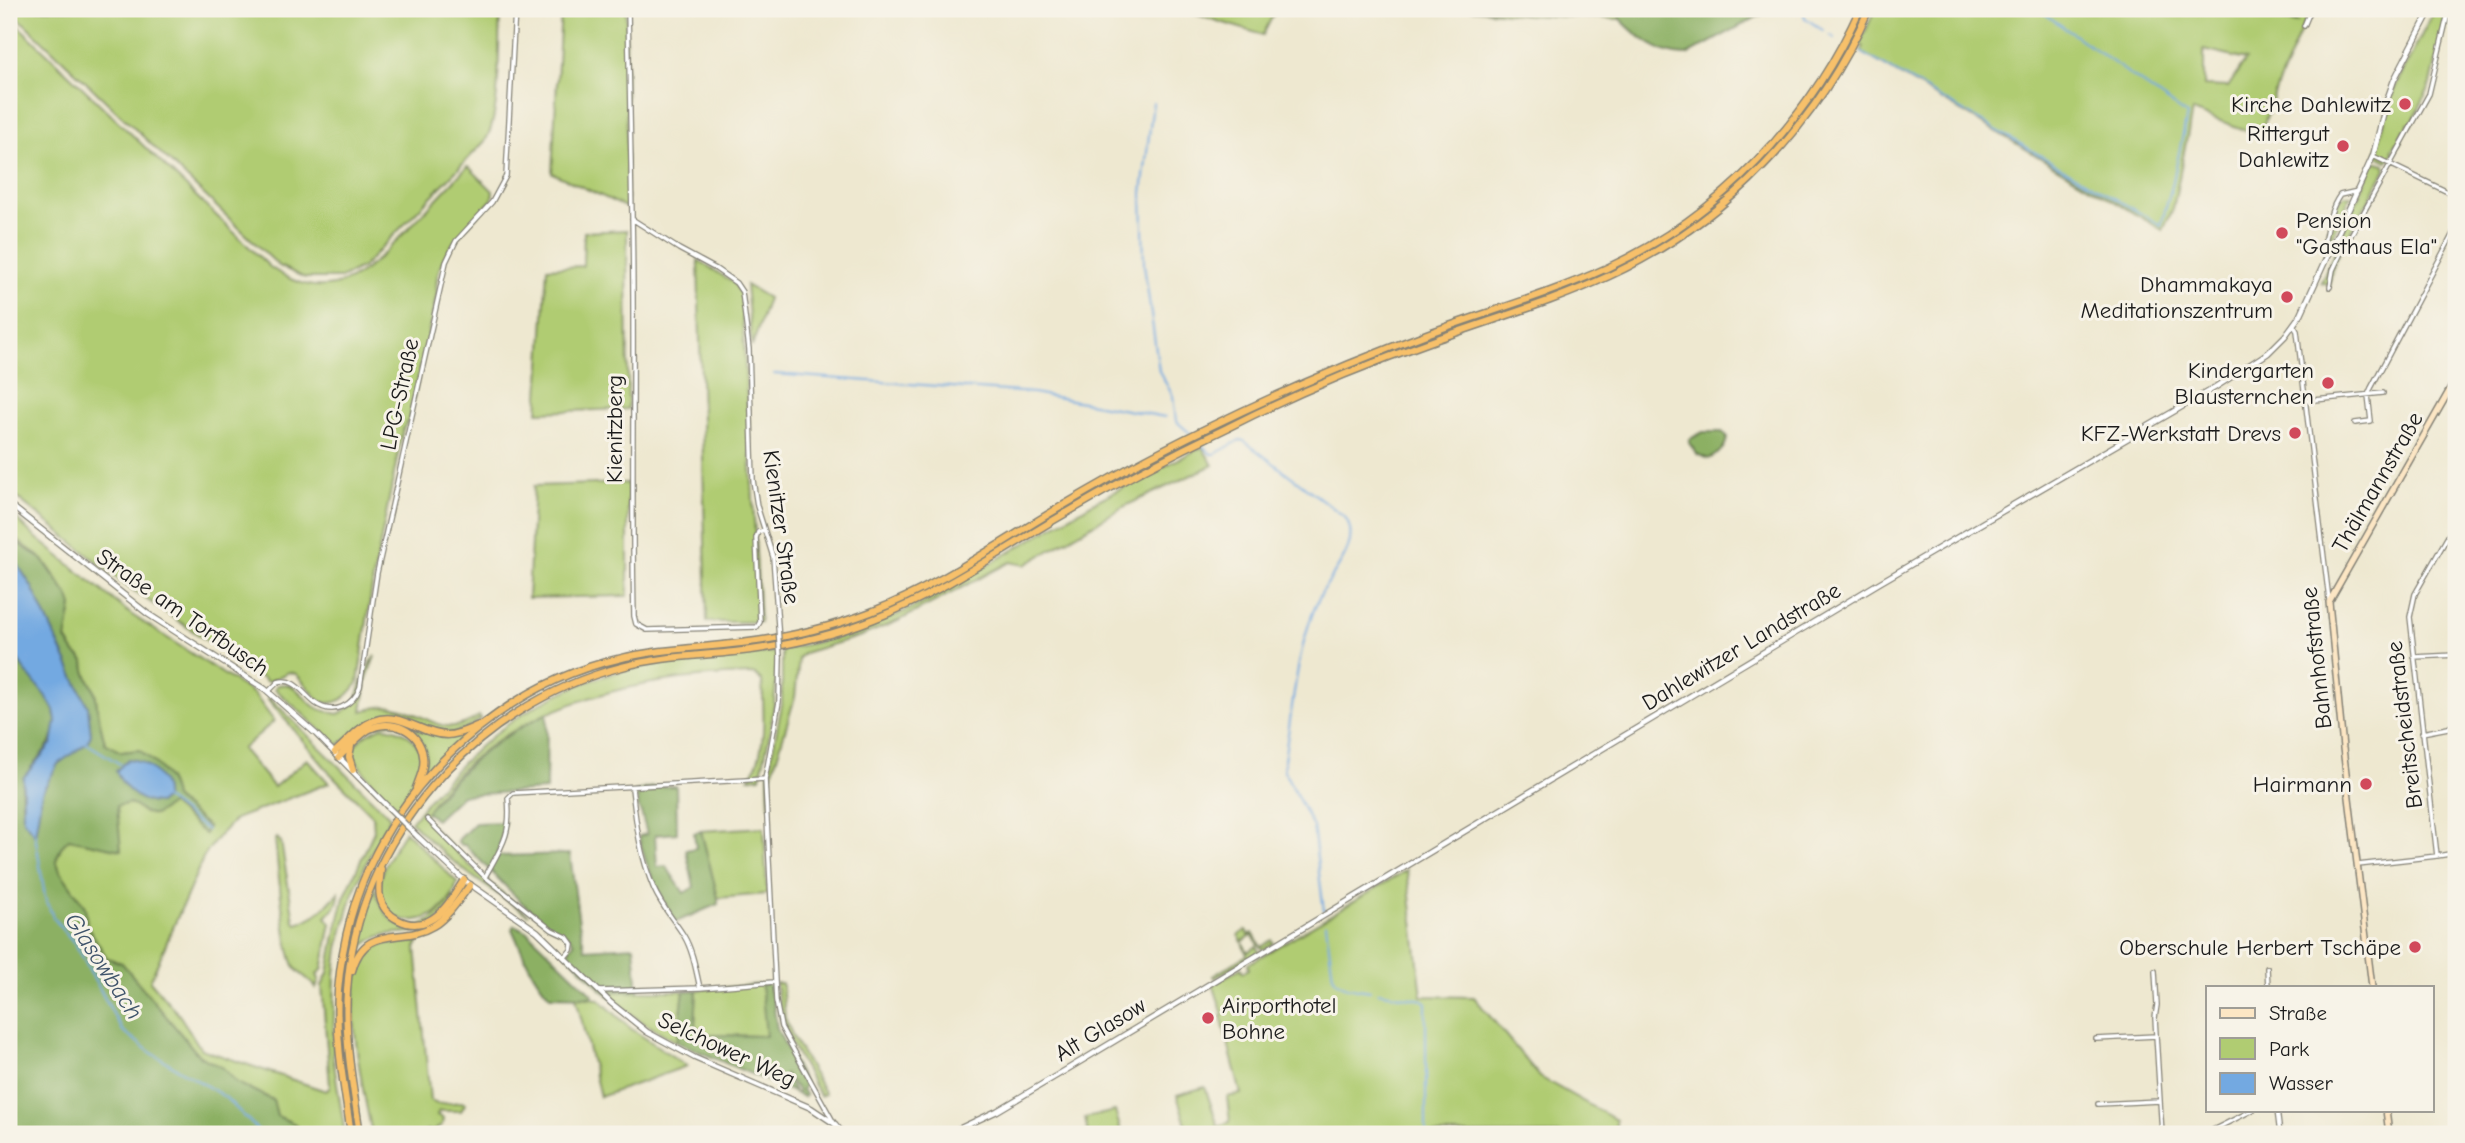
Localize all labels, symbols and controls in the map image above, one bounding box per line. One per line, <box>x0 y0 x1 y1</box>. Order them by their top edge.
place label: Kirche Dahlewitz <box>2231 91 2391 118</box>
marker: Kirche Dahlewitz <box>2397 96 2413 112</box>
place label: Rittergut Dahlewitz <box>2238 120 2330 173</box>
marker: Rittergut Dahlewitz <box>2335 138 2351 154</box>
place label: Pension "Gasthaus Ela" <box>2296 207 2437 260</box>
marker: Pension "Gasthaus Ela" <box>2274 225 2290 241</box>
place label: Dhammakaya Meditationszentrum <box>2081 271 2273 324</box>
marker: Dhammakaya Meditationszentrum <box>2279 289 2295 305</box>
street label: LPG-Straße <box>374 336 424 452</box>
place label: Kindergarten Blausternchen <box>2175 357 2314 410</box>
street label: Kienitzberg <box>601 375 628 483</box>
marker: Kindergarten Blausternchen <box>2320 375 2336 391</box>
street label: Thälmannstraße <box>2326 407 2429 557</box>
place label: KFZ-Werkstatt Drevs <box>2081 420 2281 447</box>
marker: KFZ-Werkstatt Drevs <box>2287 425 2303 441</box>
street label: Kienitzer Straße <box>757 448 806 606</box>
street label: Straße am Torfbusch <box>91 543 274 682</box>
street label: Dahlewitzer Landstraße <box>1637 576 1845 716</box>
street label: Bahnhofstraße <box>2296 586 2337 730</box>
street label: Breitscheidstraße <box>2381 640 2428 810</box>
place label: Hairmann <box>2253 771 2352 798</box>
marker: Hairmann <box>2358 776 2374 792</box>
water label: Glasowbach <box>59 908 149 1024</box>
place label: Oberschule Herbert Tschäpe <box>2119 934 2401 961</box>
marker: Oberschule Herbert Tschäpe <box>2407 939 2423 955</box>
legend <box>2206 986 2434 1112</box>
street label: Alt Glasow <box>1050 992 1151 1067</box>
place label: Airporthotel Bohne <box>1222 992 1337 1045</box>
text: Straße <box>2269 1001 2327 1025</box>
street label: Selchower Weg <box>654 1006 800 1093</box>
marker: Airporthotel Bohne <box>1200 1010 1216 1026</box>
text: Park <box>2269 1037 2309 1061</box>
text: Wasser <box>2269 1071 2334 1095</box>

